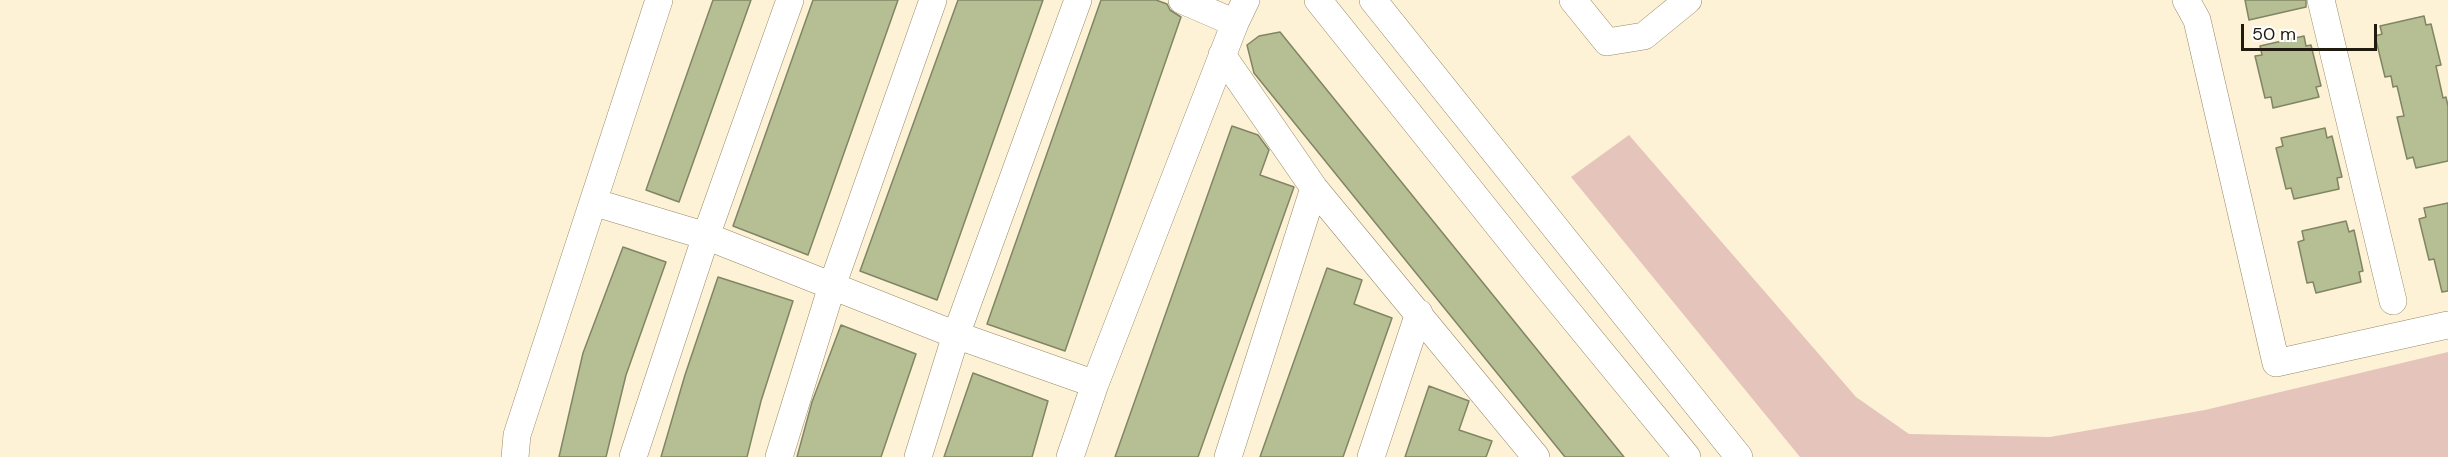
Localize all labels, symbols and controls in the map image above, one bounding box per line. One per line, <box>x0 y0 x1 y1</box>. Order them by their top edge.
scale bar <box>2244 12 2380 50</box>
text: 50 m <box>2252 22 2296 46</box>

